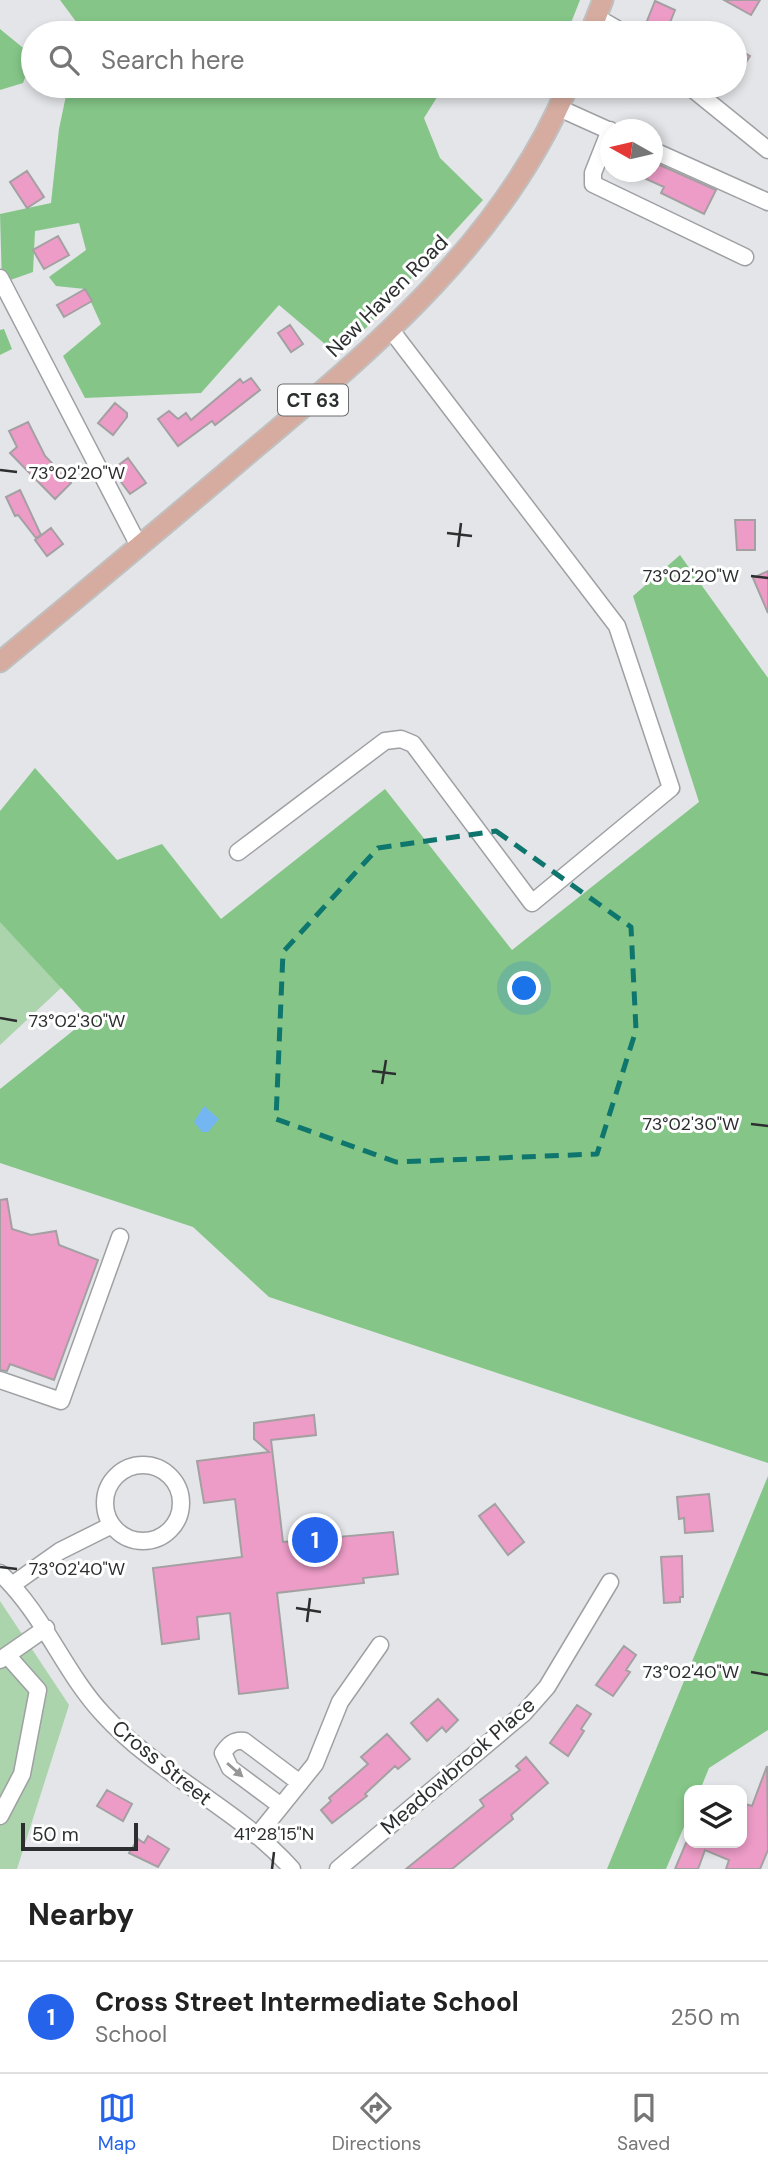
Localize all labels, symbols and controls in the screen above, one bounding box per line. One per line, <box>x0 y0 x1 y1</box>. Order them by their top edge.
search box <box>21 21 747 98</box>
icon: search <box>45 41 83 79</box>
text: Search here <box>101 43 244 77</box>
north arrow <box>600 119 663 182</box>
street label: New Haven Road <box>320 229 454 363</box>
road number: CT 63 <box>278 384 348 416</box>
text: 73°02'20"W <box>29 461 125 485</box>
text: 73°02'20"W <box>643 564 739 588</box>
your location <box>507 971 541 1005</box>
text: 73°02'30"W <box>29 1009 125 1033</box>
text: 73°02'30"W <box>643 1112 739 1136</box>
pin: 1 <box>292 1514 338 1566</box>
text: 73°02'40"W <box>29 1557 125 1581</box>
text: 73°02'40"W <box>643 1660 739 1684</box>
street label: Meadowbrook Place <box>375 1691 541 1841</box>
street label: Cross Street <box>106 1714 218 1812</box>
one-way arrow <box>226 1762 243 1777</box>
map controls <box>684 1785 747 1848</box>
button: layers <box>684 1785 747 1848</box>
scale bar <box>21 1820 138 1852</box>
text: 50 m <box>32 1822 79 1847</box>
text: 41°28'15"N <box>234 1822 314 1846</box>
text: Nearby <box>28 1895 134 1934</box>
text: Cross Street Intermediate School <box>95 1985 519 2019</box>
text: 1 <box>47 2002 55 2032</box>
text: 250 m <box>670 2002 740 2032</box>
text: School <box>95 2019 167 2049</box>
tab: Map <box>98 2089 136 2156</box>
tab: Directions <box>332 2089 421 2156</box>
tab: Saved <box>617 2089 670 2156</box>

